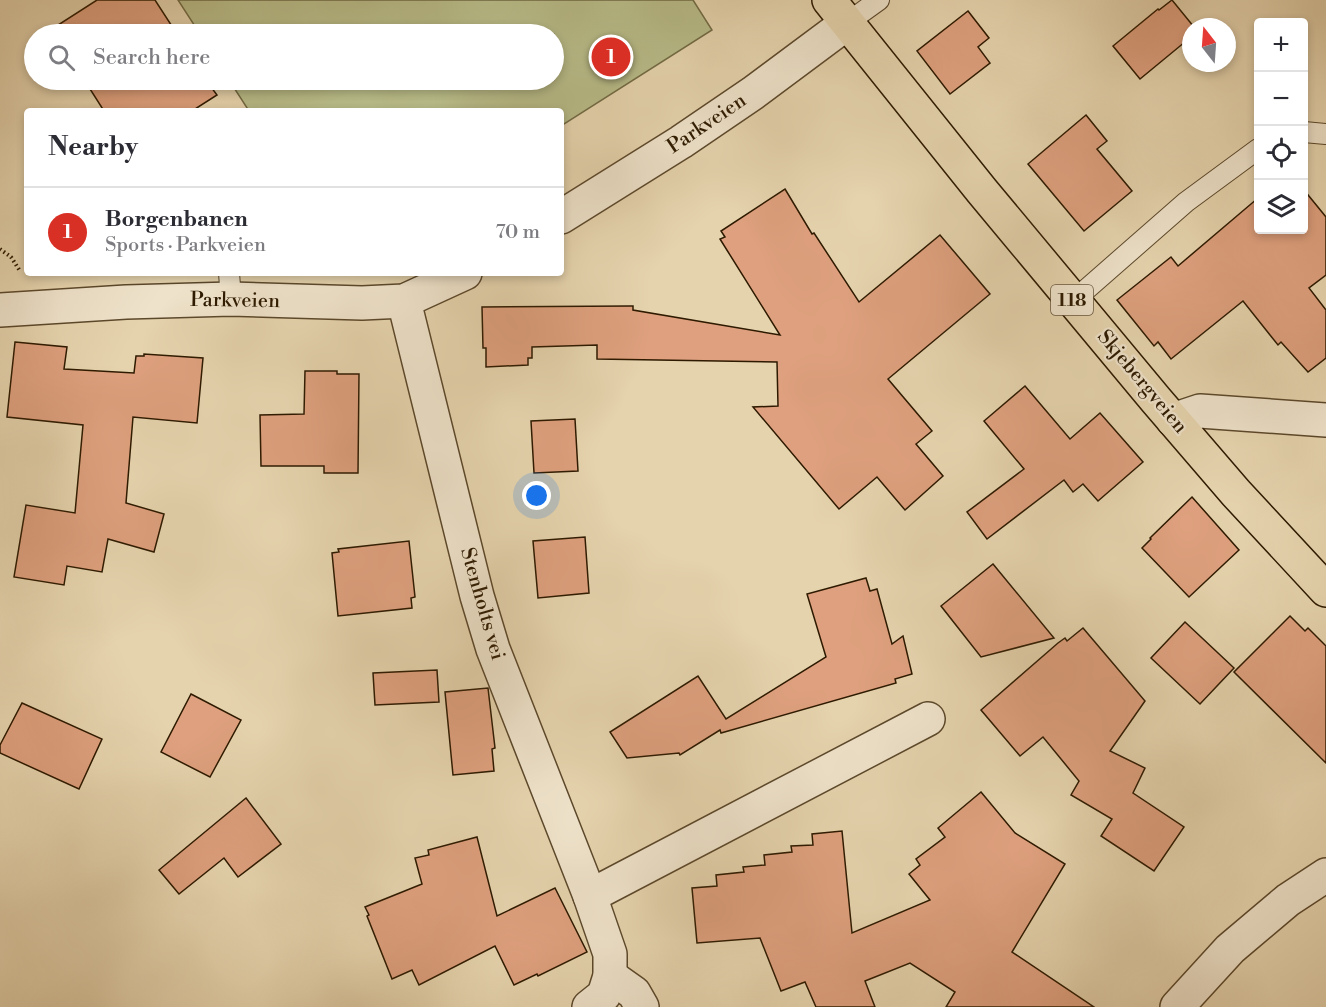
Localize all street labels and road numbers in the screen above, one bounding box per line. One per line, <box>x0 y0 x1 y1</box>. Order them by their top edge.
street label: Parkveien <box>663 88 751 160</box>
road number: 118 <box>1051 285 1093 315</box>
street label: Parkveien <box>190 288 280 314</box>
street label: Skjebergveien <box>1092 325 1193 439</box>
street label: Stenholts vei <box>454 545 510 663</box>

